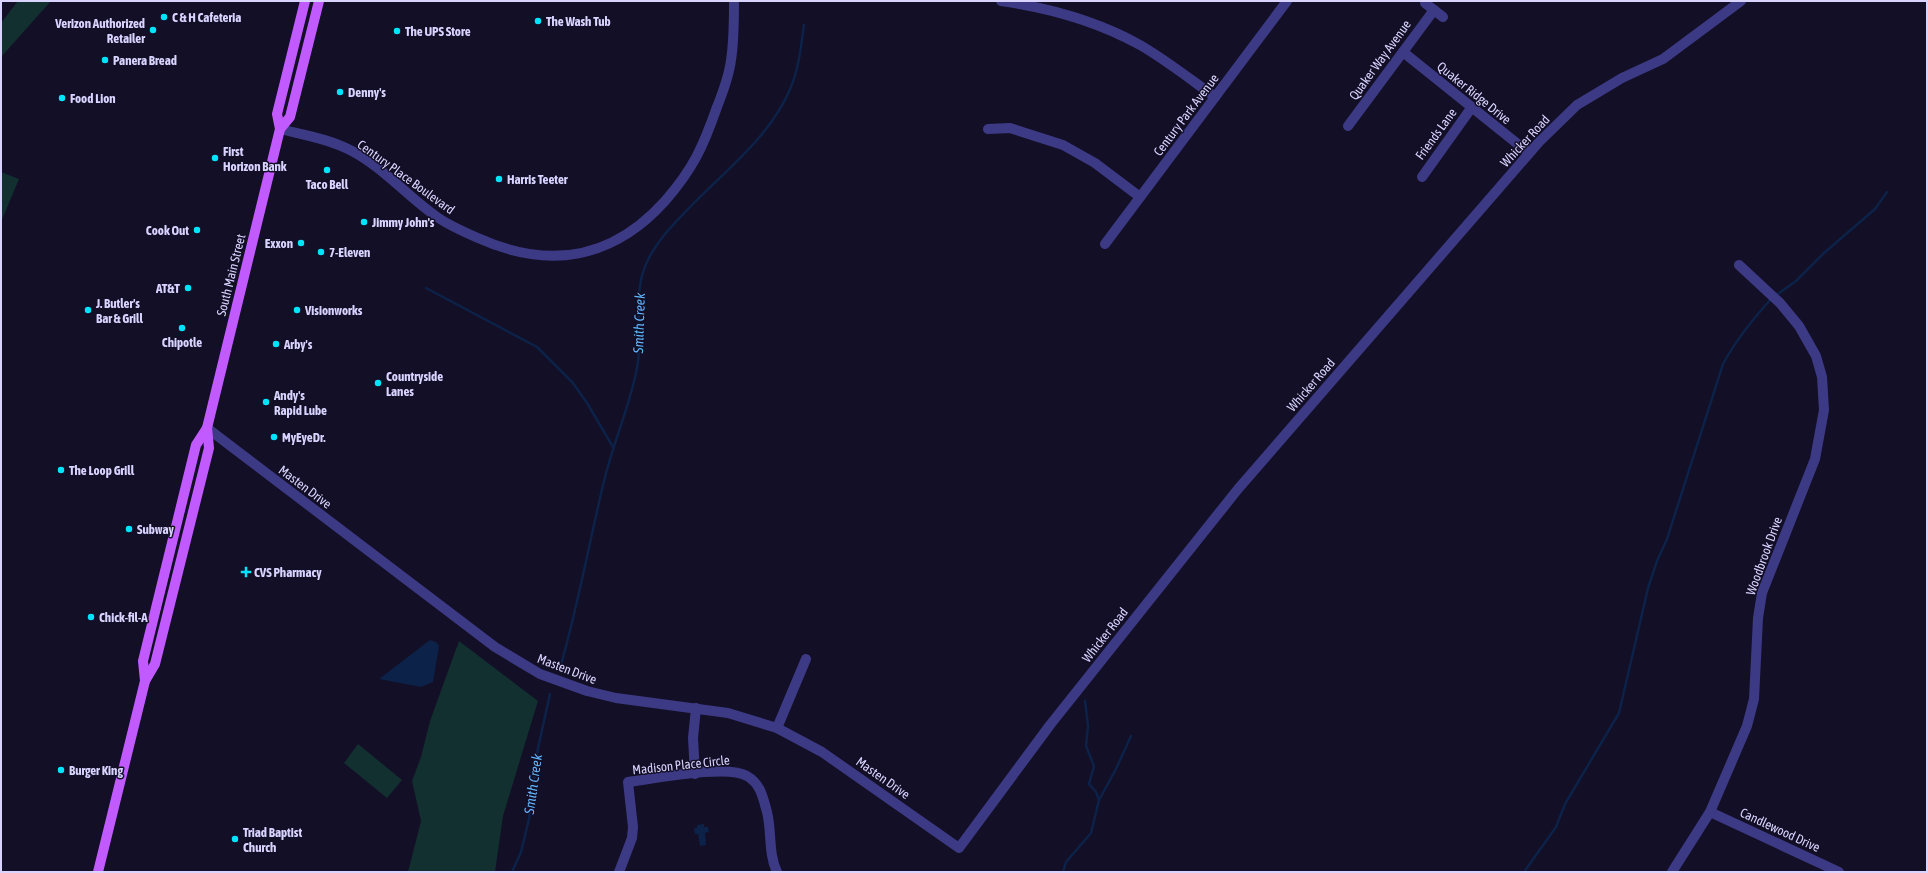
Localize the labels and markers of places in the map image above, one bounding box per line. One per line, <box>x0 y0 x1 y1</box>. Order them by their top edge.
place label: C & H Cafeteria <box>172 10 241 25</box>
marker: C & H Cafeteria <box>159 12 169 22</box>
place label: The Wash Tub <box>546 14 611 29</box>
place label: Verizon Authorized Retailer <box>54 16 146 46</box>
marker: The Wash Tub <box>533 16 543 26</box>
place label: The UPS Store <box>405 24 471 39</box>
marker: Verizon Authorized Retailer <box>148 25 158 35</box>
marker: The UPS Store <box>392 26 402 36</box>
place label: Panera Bread <box>113 53 177 68</box>
marker: Panera Bread <box>100 55 110 65</box>
place label: Denny's <box>348 85 386 100</box>
marker: Denny's <box>335 87 345 97</box>
place label: Food Lion <box>70 91 116 106</box>
marker: Food Lion <box>57 93 67 103</box>
place label: First Horizon Bank <box>223 144 287 174</box>
marker: First Horizon Bank <box>210 153 220 163</box>
marker: Taco Bell <box>322 165 332 175</box>
place label: Harris Teeter <box>507 172 569 187</box>
marker: Harris Teeter <box>494 174 504 184</box>
place label: Taco Bell <box>306 177 349 192</box>
place label: Jimmy John's <box>371 215 435 230</box>
marker: Jimmy John's <box>359 217 369 227</box>
place label: Cook Out <box>146 223 189 238</box>
marker: Cook Out <box>192 225 202 235</box>
place label: Exxon <box>265 236 293 251</box>
marker: Exxon <box>296 238 306 248</box>
place label: 7-Eleven <box>329 245 370 260</box>
marker: 7-Eleven <box>316 247 326 257</box>
place label: AT&T <box>155 281 180 296</box>
marker: AT&T <box>183 283 193 293</box>
place label: J. Butler's Bar & Grill <box>95 296 144 326</box>
place label: Visionworks <box>304 303 363 318</box>
marker: J. Butler's Bar & Grill <box>83 305 93 315</box>
marker: Visionworks <box>292 305 302 315</box>
marker: Chipotle <box>177 323 187 333</box>
place label: Chipotle <box>162 335 202 350</box>
place label: Arby's <box>283 337 313 352</box>
marker: Arby's <box>271 339 281 349</box>
place label: Countryside Lanes <box>386 369 443 399</box>
marker: Countryside Lanes <box>373 378 383 388</box>
place label: Andy's Rapid Lube <box>273 388 327 418</box>
marker: Andy's Rapid Lube <box>261 397 271 407</box>
place label: MyEyeDr. <box>282 430 326 445</box>
marker: MyEyeDr. <box>269 432 279 442</box>
place label: The Loop Grill <box>69 463 135 478</box>
marker: The Loop Grill <box>56 465 66 475</box>
place label: Subway <box>137 522 174 537</box>
marker: Subway <box>124 524 134 534</box>
place label: CVS Pharmacy <box>254 565 322 580</box>
marker: CVS Pharmacy <box>241 567 251 577</box>
place label: Chick-fil-A <box>99 610 148 625</box>
marker: Chick-fil-A <box>86 612 96 622</box>
place label: Burger King <box>69 763 123 778</box>
marker: Burger King <box>56 765 66 775</box>
place label: Triad Baptist Church <box>243 825 302 855</box>
marker: Triad Baptist Church <box>230 834 240 844</box>

